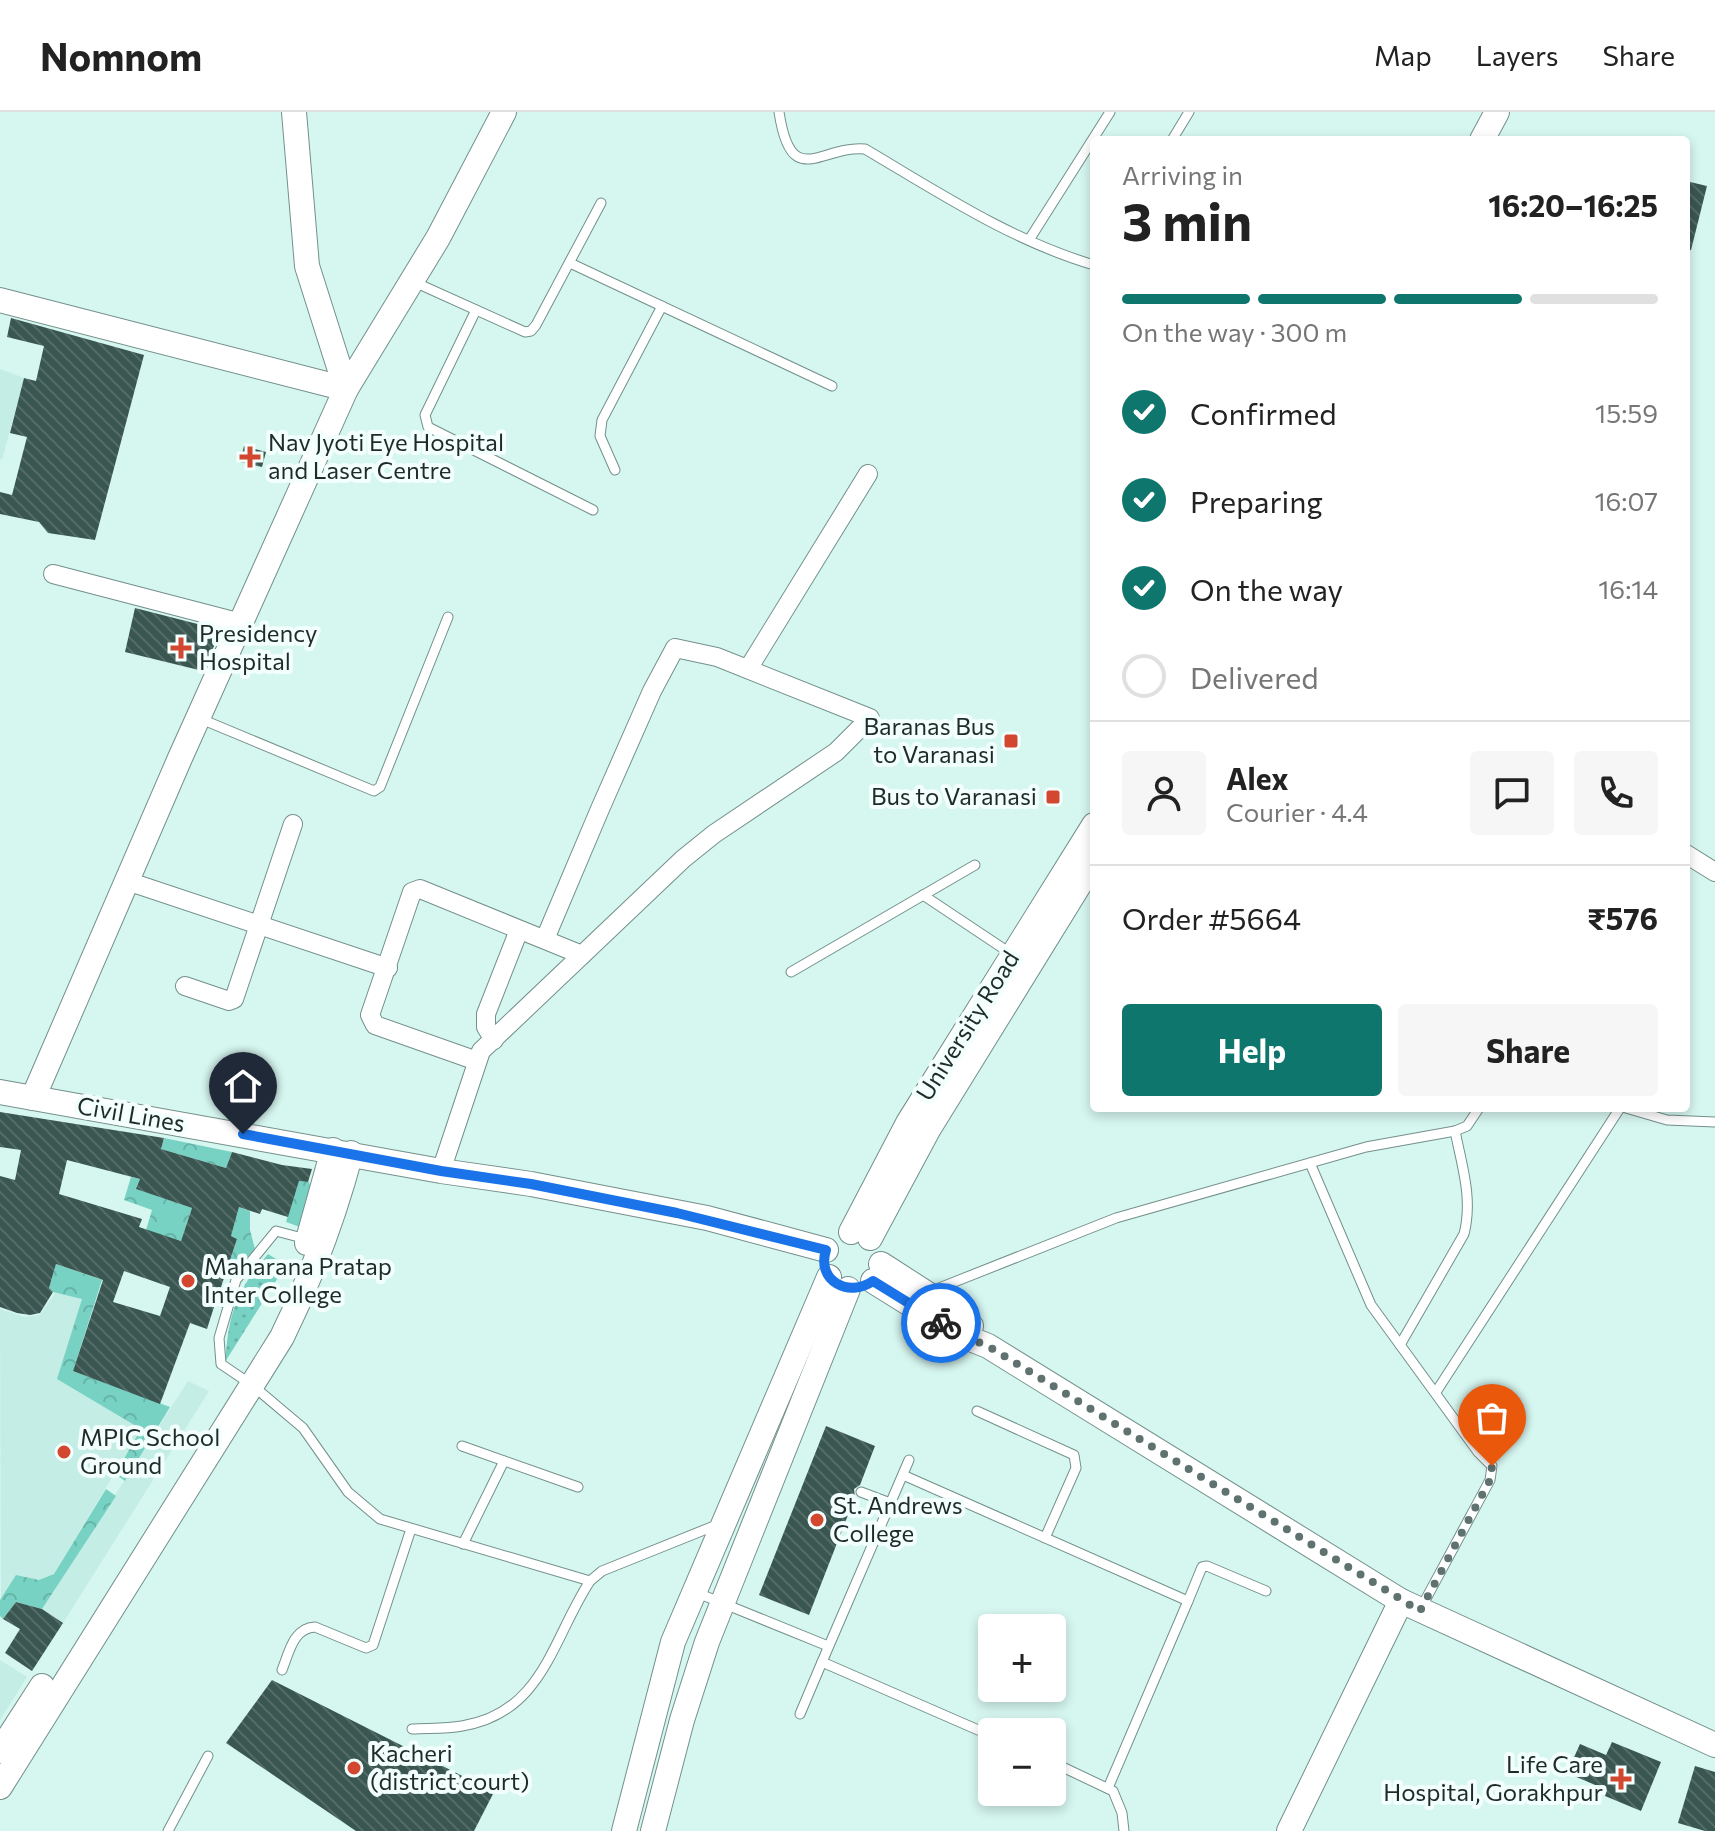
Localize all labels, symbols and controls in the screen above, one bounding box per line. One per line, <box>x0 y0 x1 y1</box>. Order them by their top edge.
text: Nomnom <box>40 32 202 79</box>
text: Map <box>1374 38 1432 72</box>
text: Layers <box>1476 38 1558 72</box>
text: Share <box>1602 38 1675 72</box>
text: Arriving in <box>1122 159 1243 190</box>
text: 16:20–16:25 <box>1488 186 1658 223</box>
text: 3 min <box>1122 188 1252 252</box>
text: On the way · 300 m <box>1122 316 1347 347</box>
icon: check <box>1122 390 1166 434</box>
text: Confirmed <box>1190 394 1337 431</box>
text: 15:59 <box>1595 397 1658 428</box>
place label: Nav Jyoti Eye Hospital and Laser Centre <box>268 427 504 484</box>
marker: Nav Jyoti Eye Hospital and Laser Centre <box>239 446 261 468</box>
icon: check <box>1122 478 1166 522</box>
text: Preparing <box>1190 482 1323 519</box>
text: 16:07 <box>1594 485 1658 516</box>
icon: check <box>1122 566 1166 610</box>
text: On the way <box>1190 570 1343 607</box>
text: 16:14 <box>1598 573 1658 604</box>
place label: Presidency Hospital <box>199 618 318 675</box>
marker: Presidency Hospital <box>170 637 192 659</box>
text: Delivered <box>1190 658 1319 695</box>
place label: Baranas Bus to Varanasi <box>863 711 995 768</box>
marker: Baranas Bus to Varanasi <box>1002 732 1020 750</box>
button: person <box>1122 751 1206 835</box>
button: chat <box>1470 751 1554 835</box>
button: phone <box>1574 751 1658 835</box>
text: Alex <box>1226 759 1289 796</box>
place label: Bus to Varanasi <box>871 781 1037 810</box>
marker: Bus to Varanasi <box>1044 788 1062 806</box>
text: Courier · 4.4 <box>1226 796 1368 827</box>
text: Order #5664 <box>1122 899 1301 936</box>
text: ₹576 <box>1587 899 1658 936</box>
street label: University Road <box>909 945 1024 1105</box>
button: Help <box>1122 1004 1382 1096</box>
button: Share <box>1398 1004 1658 1096</box>
pin <box>209 1052 277 1134</box>
icon: home <box>221 1064 265 1108</box>
street label: Civil Lines <box>75 1090 187 1137</box>
place label: Maharana Pratap Inter College <box>204 1251 392 1308</box>
marker: Maharana Pratap Inter College <box>179 1272 197 1290</box>
courier <box>901 1283 981 1363</box>
icon: bike <box>919 1301 963 1345</box>
pin <box>1458 1384 1526 1466</box>
icon: bag <box>1470 1396 1514 1440</box>
place label: MPIC School Ground <box>80 1422 220 1479</box>
marker: MPIC School Ground <box>55 1443 73 1461</box>
place label: St. Andrews College <box>833 1490 963 1547</box>
marker: St. Andrews College <box>808 1511 826 1529</box>
map controls <box>978 1614 1066 1806</box>
button: + <box>978 1614 1066 1702</box>
button: − <box>978 1718 1066 1806</box>
place label: Kacheri (district court) <box>370 1738 529 1795</box>
place label: Life Care Hospital, Gorakhpur <box>1383 1749 1603 1806</box>
marker: Kacheri (district court) <box>345 1759 363 1777</box>
marker: Life Care Hospital, Gorakhpur <box>1610 1768 1632 1790</box>

